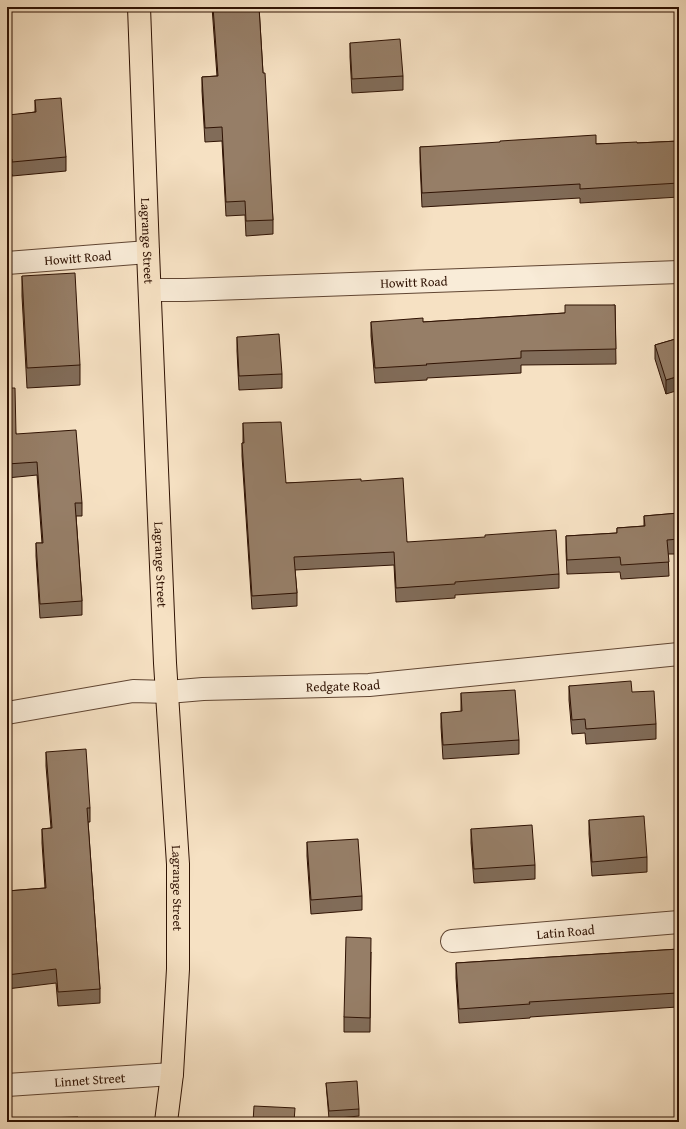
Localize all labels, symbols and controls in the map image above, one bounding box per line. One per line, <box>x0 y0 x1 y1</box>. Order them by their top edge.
street label: Lagrange Street <box>137 197 159 285</box>
street label: Howitt Road <box>44 245 112 270</box>
street label: Howitt Road <box>380 271 448 292</box>
street label: Lagrange Street <box>150 521 172 608</box>
street label: Redgate Road <box>306 674 381 696</box>
street label: Lagrange Street <box>167 844 188 932</box>
street label: Latin Road <box>536 920 595 943</box>
street label: Linnet Street <box>54 1068 126 1091</box>

